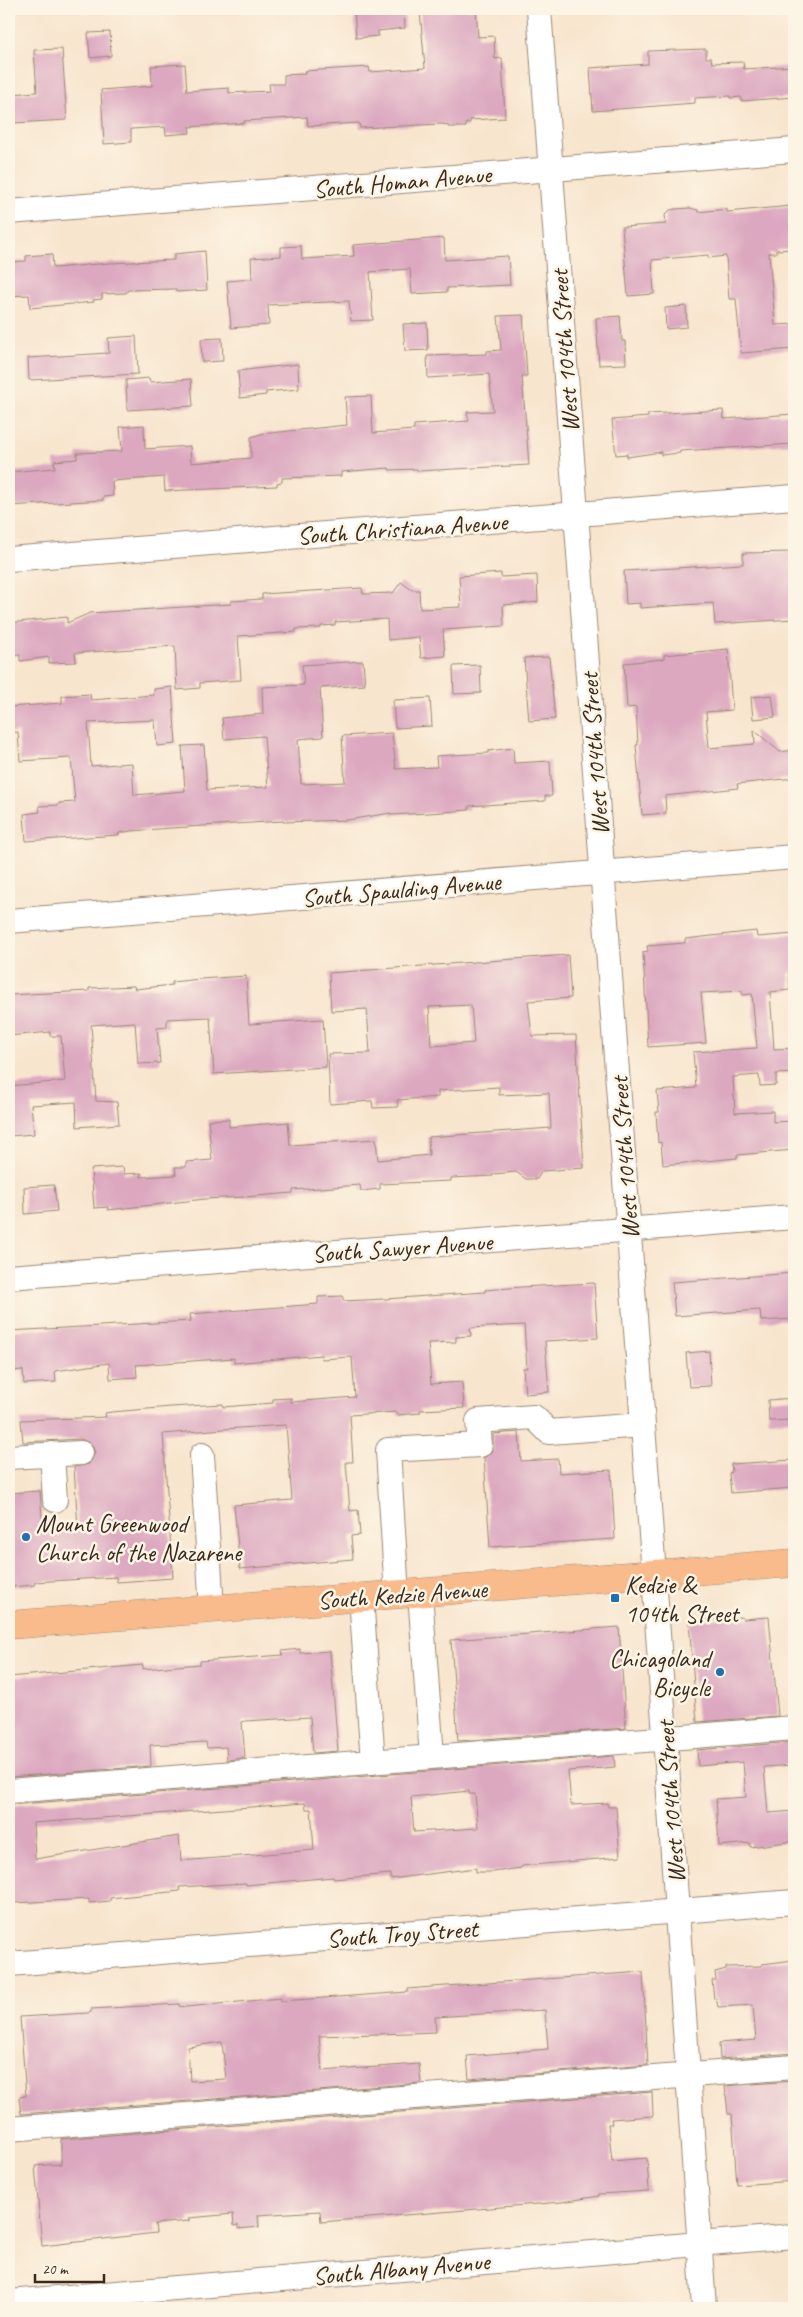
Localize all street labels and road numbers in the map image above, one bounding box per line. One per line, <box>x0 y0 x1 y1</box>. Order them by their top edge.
street label: South Homan Avenue <box>312 158 494 206</box>
street label: West 104th Street <box>543 266 587 433</box>
street label: South Christiana Avenue <box>296 506 510 552</box>
street label: West 104th Street <box>573 669 617 836</box>
street label: South Spaulding Avenue <box>300 865 504 915</box>
street label: West 104th Street <box>603 1073 647 1240</box>
street label: South Sawyer Avenue <box>311 1226 495 1270</box>
street label: South Kedzie Avenue <box>316 1573 490 1617</box>
street label: West 104th Street <box>649 1717 693 1884</box>
street label: South Troy Street <box>326 1913 481 1955</box>
street label: South Albany Avenue <box>311 2245 493 2293</box>

